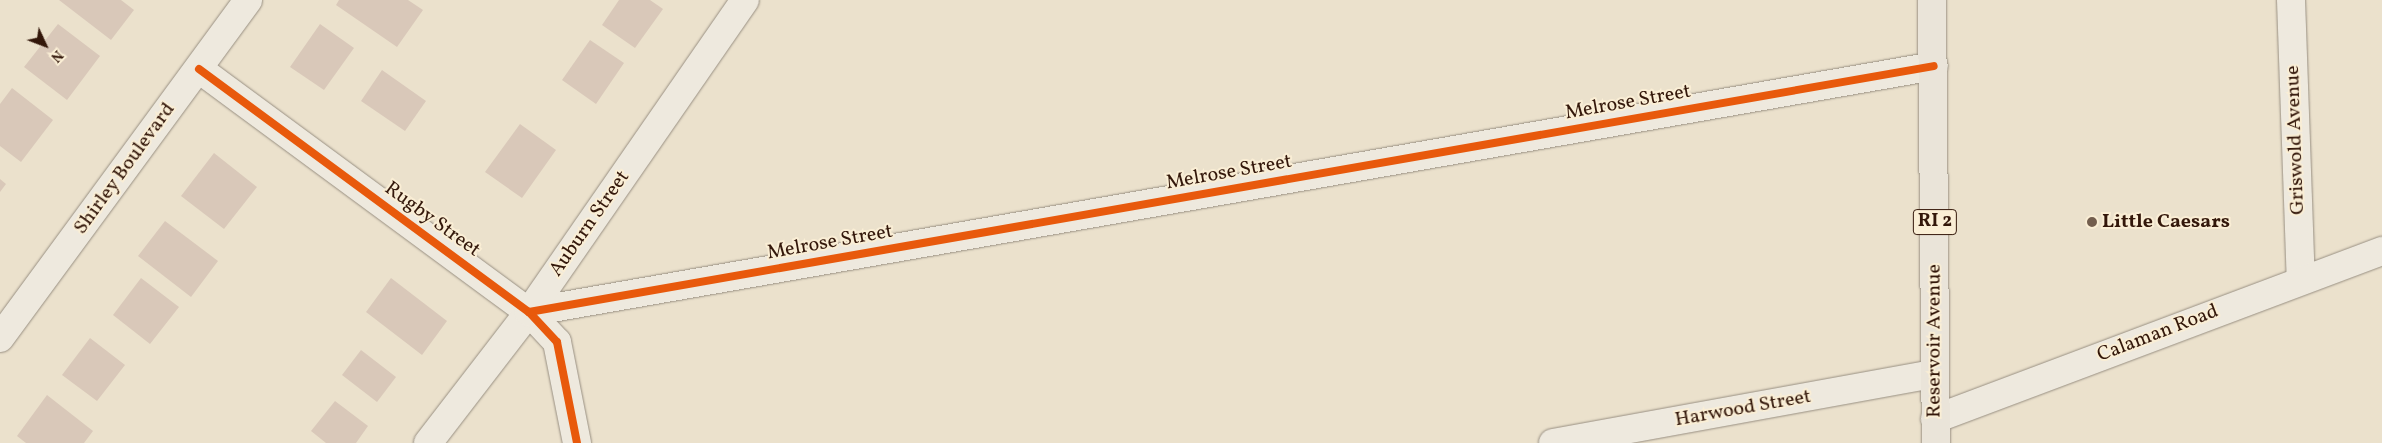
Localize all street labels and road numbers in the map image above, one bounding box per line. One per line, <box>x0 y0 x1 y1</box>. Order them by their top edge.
street label: Griswold Avenue <box>2281 65 2311 215</box>
street label: Melrose Street <box>1563 80 1693 126</box>
street label: Shirley Boulevard <box>69 98 181 240</box>
street label: Melrose Street <box>1164 150 1294 196</box>
street label: Auburn Street <box>545 166 635 282</box>
street label: Rugby Street <box>379 177 485 263</box>
road number: RI 2 <box>1912 206 1958 238</box>
street label: Melrose Street <box>765 220 895 266</box>
street label: Reservoir Avenue <box>1923 264 1947 418</box>
street label: Calaman Road <box>2094 300 2222 368</box>
street label: Harwood Street <box>1673 385 1813 433</box>

